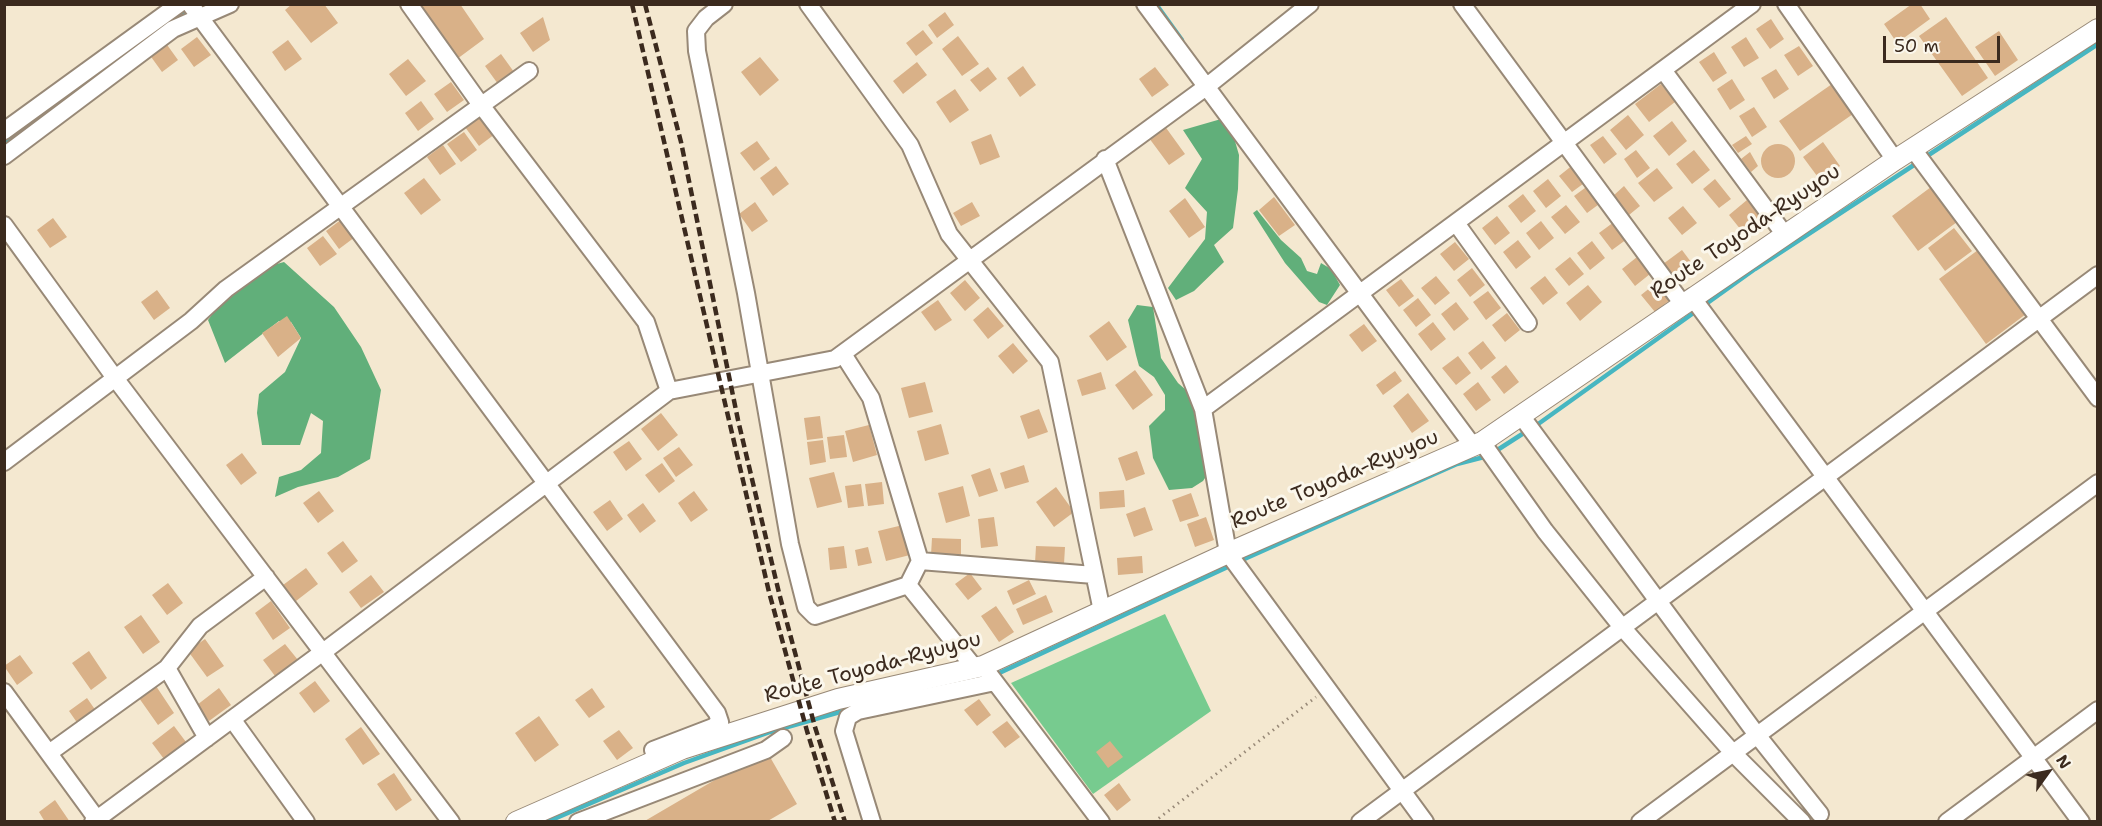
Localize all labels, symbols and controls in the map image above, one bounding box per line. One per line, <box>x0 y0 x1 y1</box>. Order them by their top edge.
scale bar <box>1886 24 2003 62</box>
text: 50 m <box>1894 34 1939 58</box>
street label: Route Toyoda-Ryuyou <box>1646 159 1846 305</box>
street label: Route Toyoda-Ryuyou <box>1227 425 1443 535</box>
street label: Route Toyoda-Ryuyou <box>762 627 984 709</box>
north arrow <box>2018 742 2078 802</box>
text: N <box>2051 751 2076 773</box>

